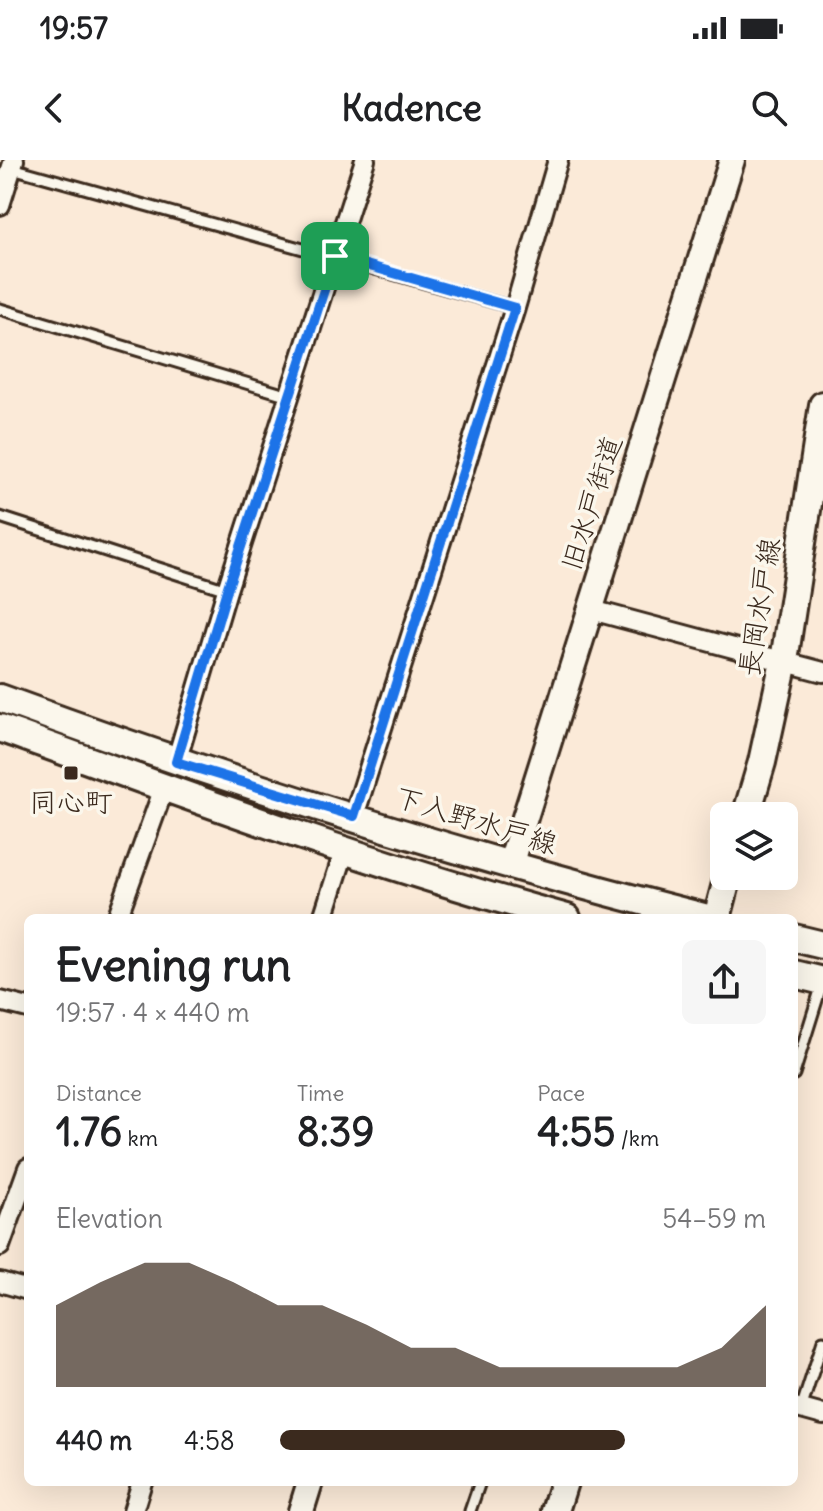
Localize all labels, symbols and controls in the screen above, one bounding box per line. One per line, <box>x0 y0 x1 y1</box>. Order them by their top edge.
text: 19:57 <box>40 9 108 47</box>
icon: back <box>32 86 76 130</box>
text: Kadence <box>341 86 482 131</box>
icon: search <box>747 86 791 130</box>
pin <box>301 222 369 290</box>
icon: arrive <box>313 234 357 278</box>
street label: 旧水戸街道 <box>552 431 630 575</box>
street label: 長岡水戸線 <box>730 535 788 679</box>
marker: 同心町 <box>62 764 80 782</box>
street label: 下入野水戸線 <box>390 778 562 862</box>
place label: 同心町 <box>29 784 113 820</box>
map controls <box>710 802 798 890</box>
button: layers <box>710 802 798 890</box>
text: Evening run <box>56 938 291 993</box>
button: share <box>682 940 766 1024</box>
text: 19:57 · 4 × 440 m <box>56 996 250 1029</box>
text: Distance <box>56 1079 142 1107</box>
text: Time <box>297 1079 344 1107</box>
text: Pace <box>537 1079 585 1107</box>
text: 1.76 <box>56 1107 122 1157</box>
text: 8:39 <box>297 1107 374 1157</box>
text: 4:55 <box>537 1107 616 1157</box>
text: km <box>122 1124 158 1152</box>
text: /km <box>616 1124 659 1152</box>
text: Elevation <box>56 1202 163 1235</box>
text: 54–59 m <box>662 1202 766 1235</box>
text: 440 m <box>56 1424 132 1457</box>
text: 4:58 <box>184 1424 235 1457</box>

